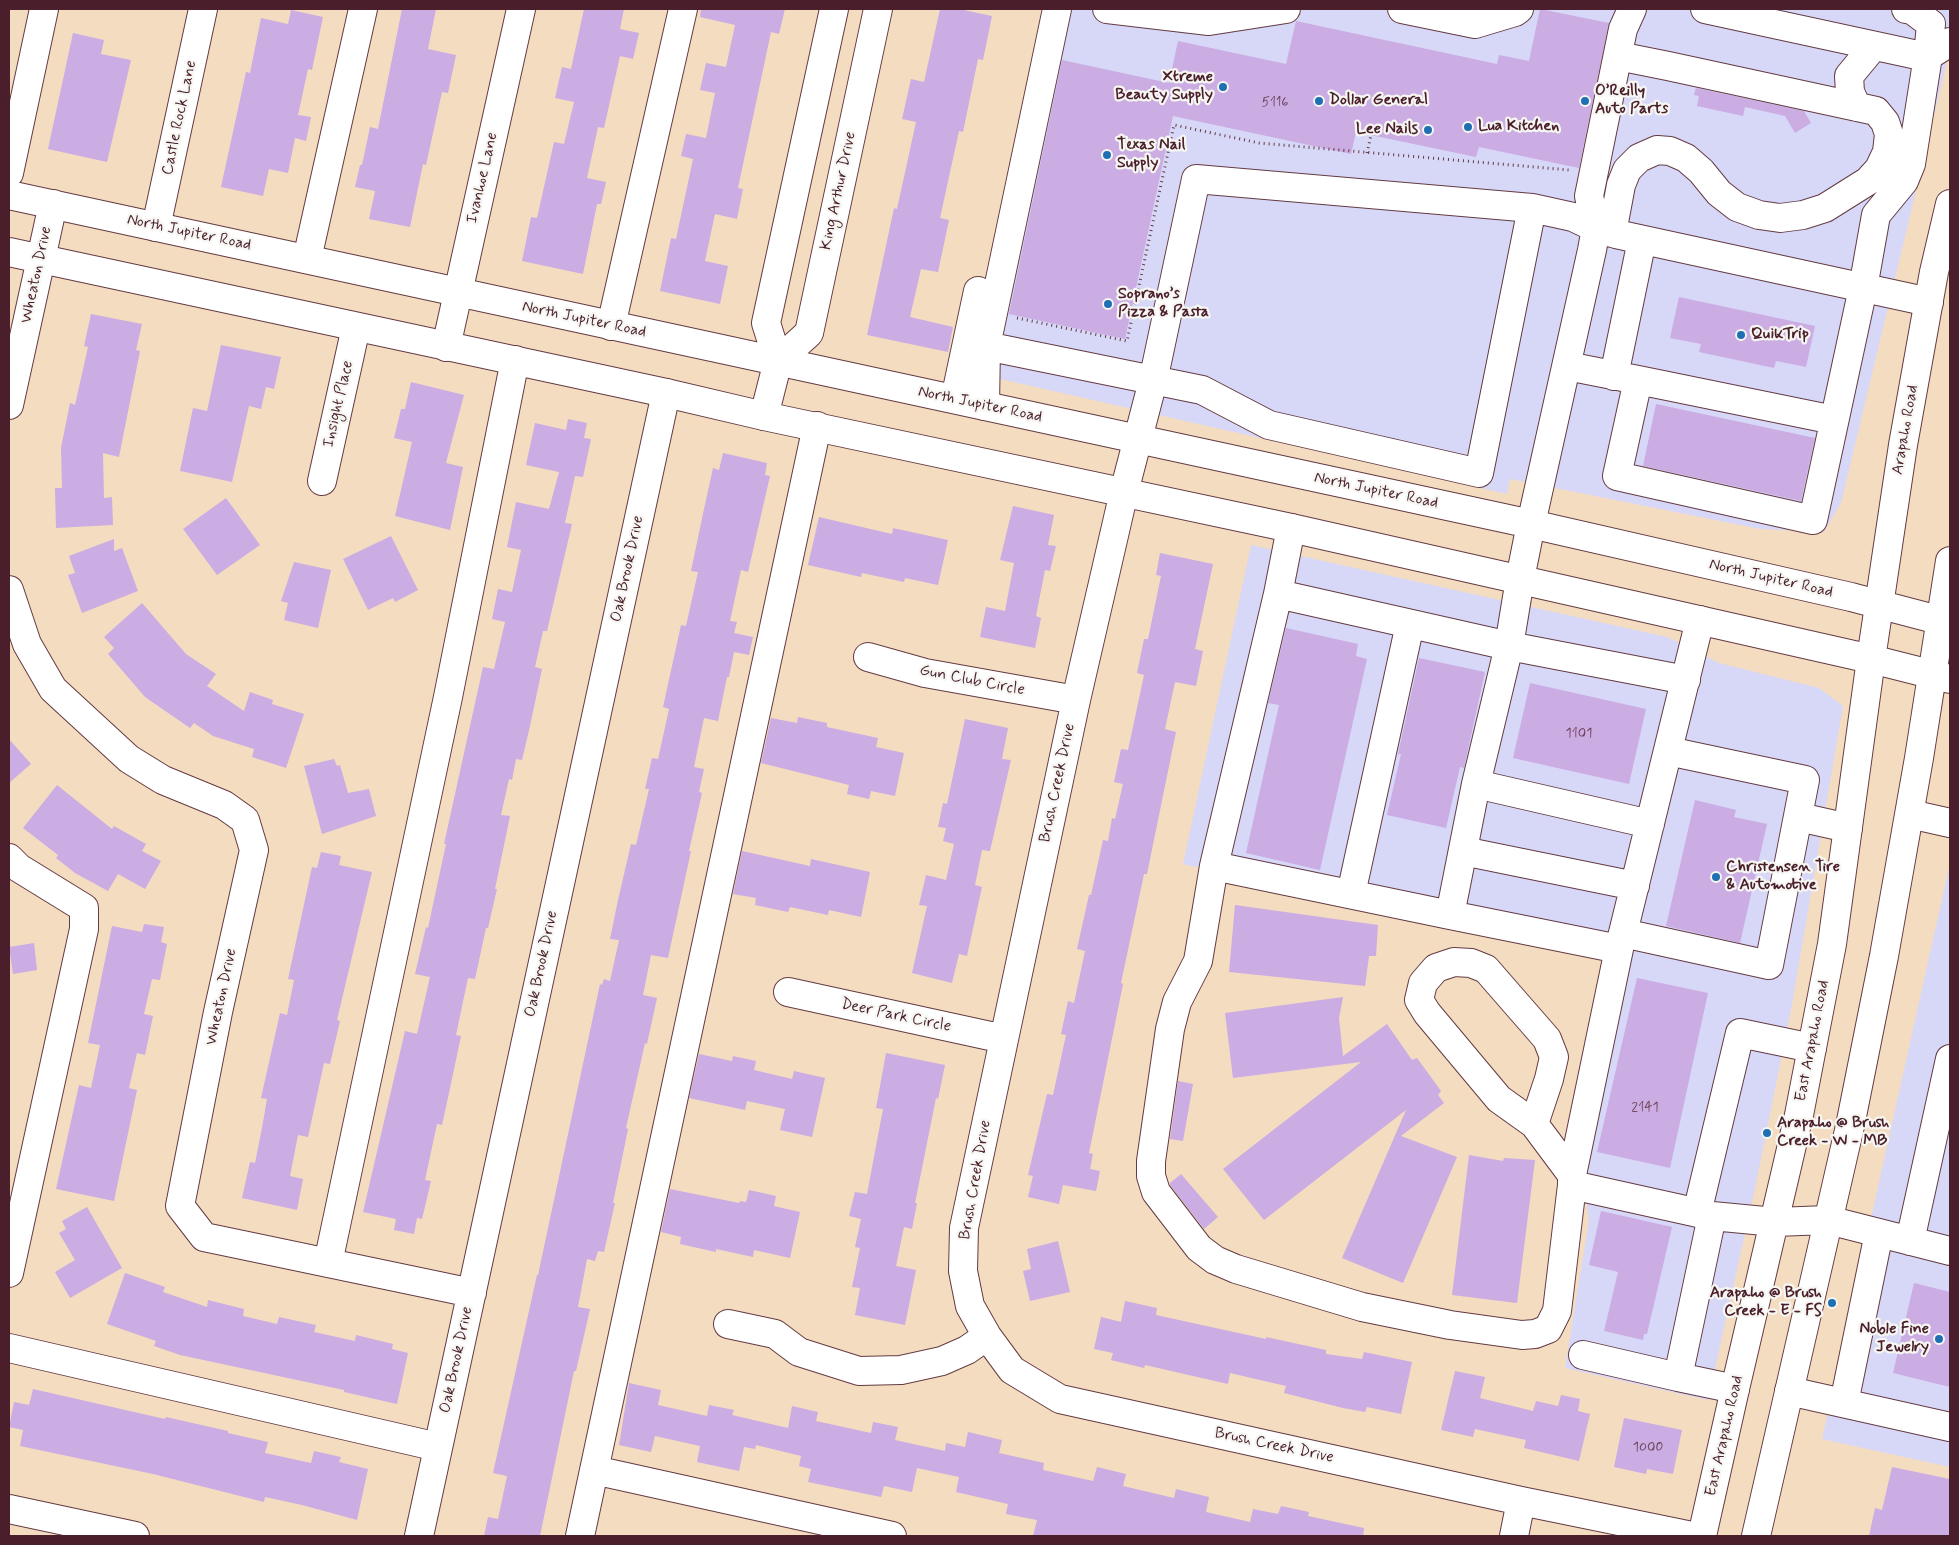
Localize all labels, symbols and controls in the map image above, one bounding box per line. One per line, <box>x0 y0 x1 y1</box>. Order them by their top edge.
street label: Castle Rock Lane <box>158 59 202 177</box>
place label: Xtreme Beauty Supply <box>1115 68 1213 106</box>
marker: Xtreme Beauty Supply <box>1217 81 1229 93</box>
place label: O’Reilly Auto Parts <box>1595 82 1668 120</box>
place label: Dollar General <box>1329 91 1428 111</box>
house number: 5116 <box>1261 95 1289 111</box>
marker: Dollar General <box>1313 95 1325 107</box>
marker: O’Reilly Auto Parts <box>1579 95 1591 107</box>
place label: Lua Kitchen <box>1478 117 1559 137</box>
place label: Lee Nails <box>1356 120 1418 140</box>
marker: Lua Kitchen <box>1462 121 1474 133</box>
marker: Lee Nails <box>1422 124 1434 136</box>
street label: Ivanhoe Lane <box>463 130 503 226</box>
street label: King Arthur Drive <box>817 130 861 252</box>
place label: Texas Nail Supply <box>1117 136 1185 174</box>
marker: Texas Nail Supply <box>1101 149 1113 161</box>
street label: North Jupiter Road <box>125 210 253 256</box>
street label: Wheaton Drive <box>17 225 57 325</box>
place label: Soprano’s Pizza & Pasta <box>1118 285 1209 323</box>
street label: North Jupiter Road <box>520 297 648 343</box>
marker: Soprano’s Pizza & Pasta <box>1102 298 1114 310</box>
place label: QuikTrip <box>1751 325 1809 345</box>
marker: QuikTrip <box>1735 329 1747 341</box>
street label: Insight Place <box>320 359 358 449</box>
street label: North Jupiter Road <box>916 382 1044 428</box>
street label: Arapaho Road <box>1889 384 1923 476</box>
street label: North Jupiter Road <box>1312 468 1440 514</box>
street label: Oak Brook Drive <box>607 514 649 624</box>
street label: North Jupiter Road <box>1707 555 1835 603</box>
street label: Gun Club Circle <box>918 661 1026 701</box>
street label: Brush Creek Drive <box>1036 722 1080 844</box>
house number: 1101 <box>1566 726 1592 742</box>
place label: Christensen Tire & Automotive <box>1726 858 1840 896</box>
marker: Christensen Tire & Automotive <box>1710 871 1722 883</box>
street label: Oak Brook Drive <box>521 909 563 1019</box>
street label: Wheaton Drive <box>202 947 242 1047</box>
street label: East Arapaho Road <box>1792 979 1834 1103</box>
street label: Deer Park Circle <box>839 995 953 1037</box>
house number: 2141 <box>1631 1100 1659 1116</box>
place label: Arapaho @ Brush Creek - W - MB <box>1777 1114 1889 1152</box>
street label: Brush Creek Drive <box>956 1119 996 1241</box>
marker: Arapaho @ Brush Creek - W - MB <box>1761 1127 1773 1139</box>
place label: Arapaho @ Brush Creek - E - FS <box>1710 1284 1822 1322</box>
marker: Arapaho @ Brush Creek - E - FS <box>1826 1297 1838 1309</box>
street label: Oak Brook Drive <box>436 1305 478 1415</box>
place label: Noble Fine Jewelry <box>1859 1320 1929 1358</box>
marker: Noble Fine Jewelry <box>1933 1333 1945 1345</box>
street label: East Arapaho Road <box>1702 1374 1748 1498</box>
street label: Brush Creek Drive <box>1213 1424 1335 1468</box>
house number: 1000 <box>1633 1440 1663 1456</box>

